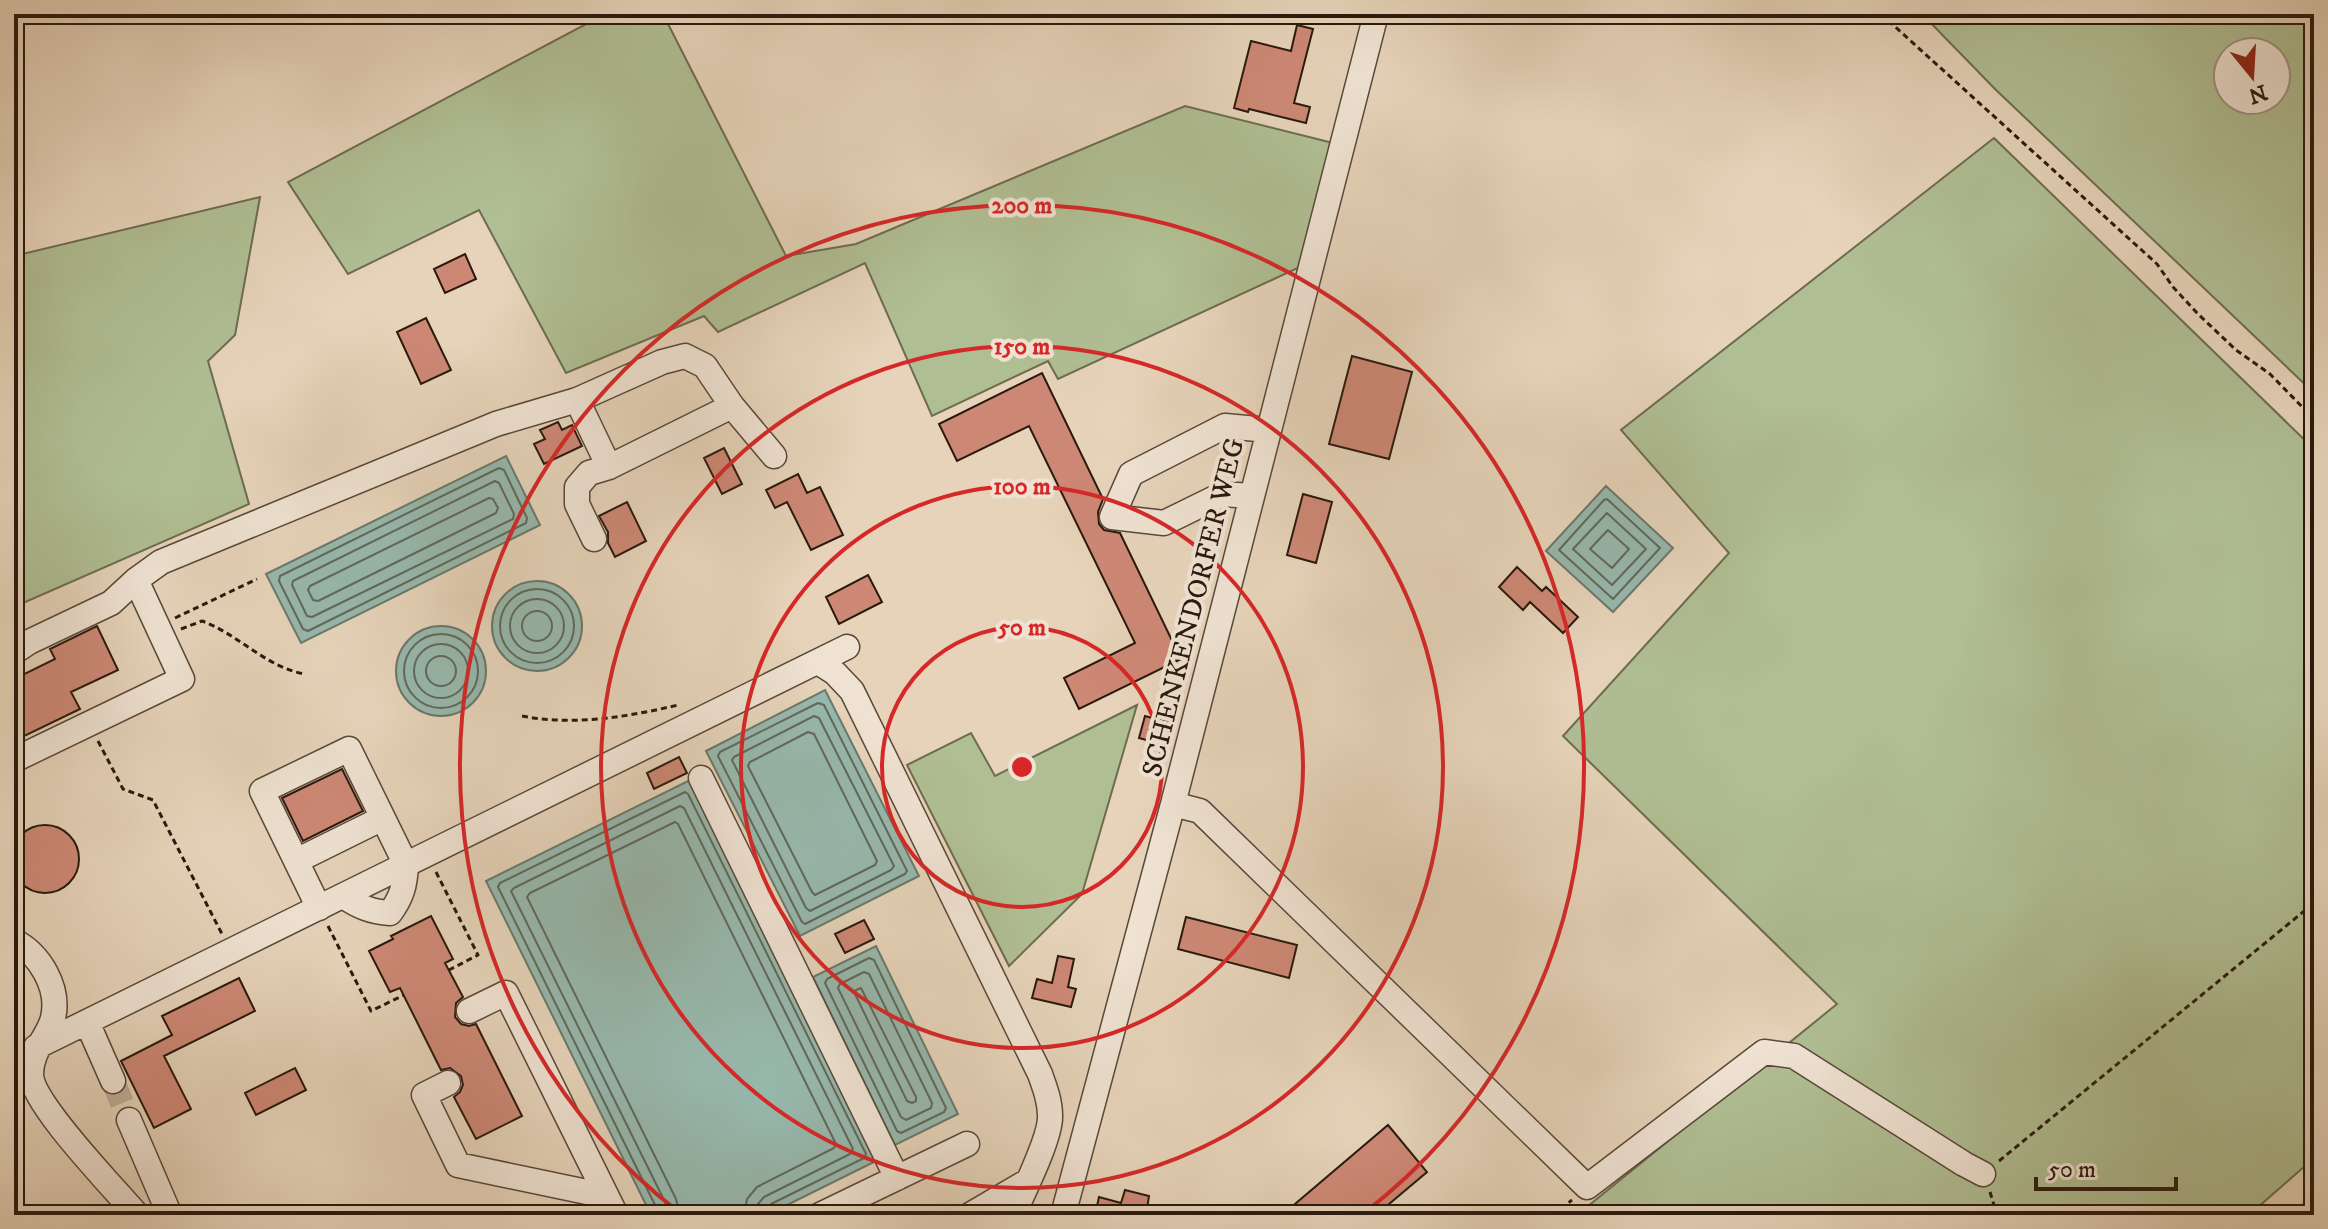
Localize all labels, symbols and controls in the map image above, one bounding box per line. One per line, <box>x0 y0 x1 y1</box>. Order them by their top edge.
north arrow <box>2212 36 2292 116</box>
text: N <box>2245 78 2270 109</box>
text: 200 m <box>992 191 1052 221</box>
text: 150 m <box>994 332 1050 362</box>
street label: SCHENKENDORFER WEG <box>1134 434 1253 780</box>
text: 100 m <box>993 472 1051 502</box>
text: 50 m <box>997 613 1046 643</box>
centre of rings <box>1008 753 1036 781</box>
scale bar <box>2036 1141 2176 1191</box>
text: 50 m <box>2048 1155 2096 1185</box>

